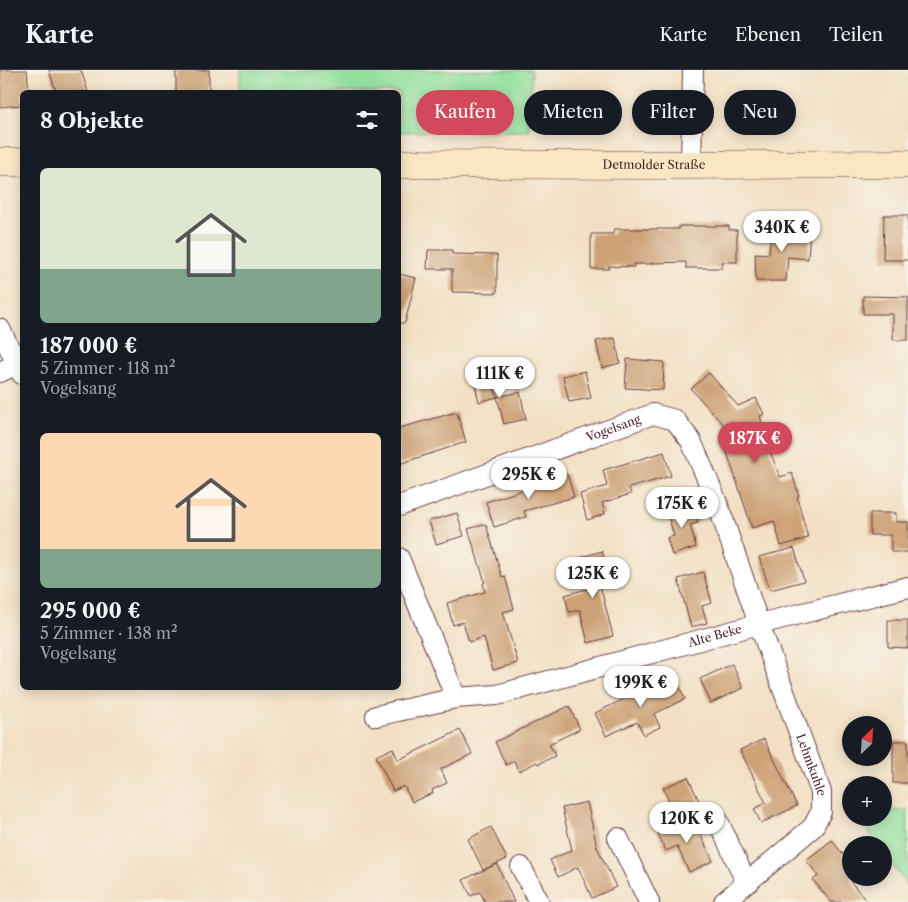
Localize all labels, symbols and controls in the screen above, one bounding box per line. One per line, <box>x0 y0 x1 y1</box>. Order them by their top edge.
text: Karte <box>25 20 94 49</box>
text: Karte <box>659 24 707 46</box>
text: Ebenen <box>735 24 801 46</box>
text: Teilen <box>829 24 883 46</box>
chip: Kaufen <box>416 90 514 135</box>
chip: Mieten <box>524 90 622 135</box>
chip: Filter <box>632 90 714 135</box>
chip: Neu <box>724 90 796 135</box>
icon: filters <box>353 106 381 134</box>
text: 8 Objekte <box>40 108 144 133</box>
street label: Detmolder Straße <box>603 157 706 172</box>
icon: home <box>166 200 256 290</box>
pin: 340K € <box>741 210 823 253</box>
text: 340K € <box>754 217 810 237</box>
text: 187 000 € <box>40 333 137 358</box>
pin: 111K € <box>459 356 541 399</box>
text: 5 Zimmer · 118 m² <box>40 358 175 378</box>
text: 111K € <box>476 363 524 383</box>
text: Vogelsang <box>40 378 116 398</box>
street label: Vogelsang <box>583 411 643 445</box>
pin: 187K € <box>714 422 796 464</box>
text: 187K € <box>729 428 781 448</box>
pin: 295K € <box>488 458 570 500</box>
text: 295K € <box>502 464 556 484</box>
icon: home <box>166 465 256 555</box>
pin: 175K € <box>641 486 723 529</box>
text: 175K € <box>657 493 707 513</box>
pin: 125K € <box>552 556 634 599</box>
text: 125K € <box>567 563 619 583</box>
text: 295 000 € <box>40 598 141 623</box>
street label: Alte Beke <box>685 621 744 650</box>
text: 5 Zimmer · 138 m² <box>40 623 178 643</box>
text: Vogelsang <box>40 643 116 663</box>
pin: 199K € <box>600 666 682 708</box>
text: 199K € <box>615 672 667 692</box>
north arrow <box>842 716 892 766</box>
map controls <box>842 716 892 886</box>
street label: Lehmkuhle <box>793 732 829 796</box>
button: + <box>842 776 892 826</box>
pin: 120K € <box>646 802 728 844</box>
text: 120K € <box>660 808 714 828</box>
button: − <box>842 836 892 886</box>

